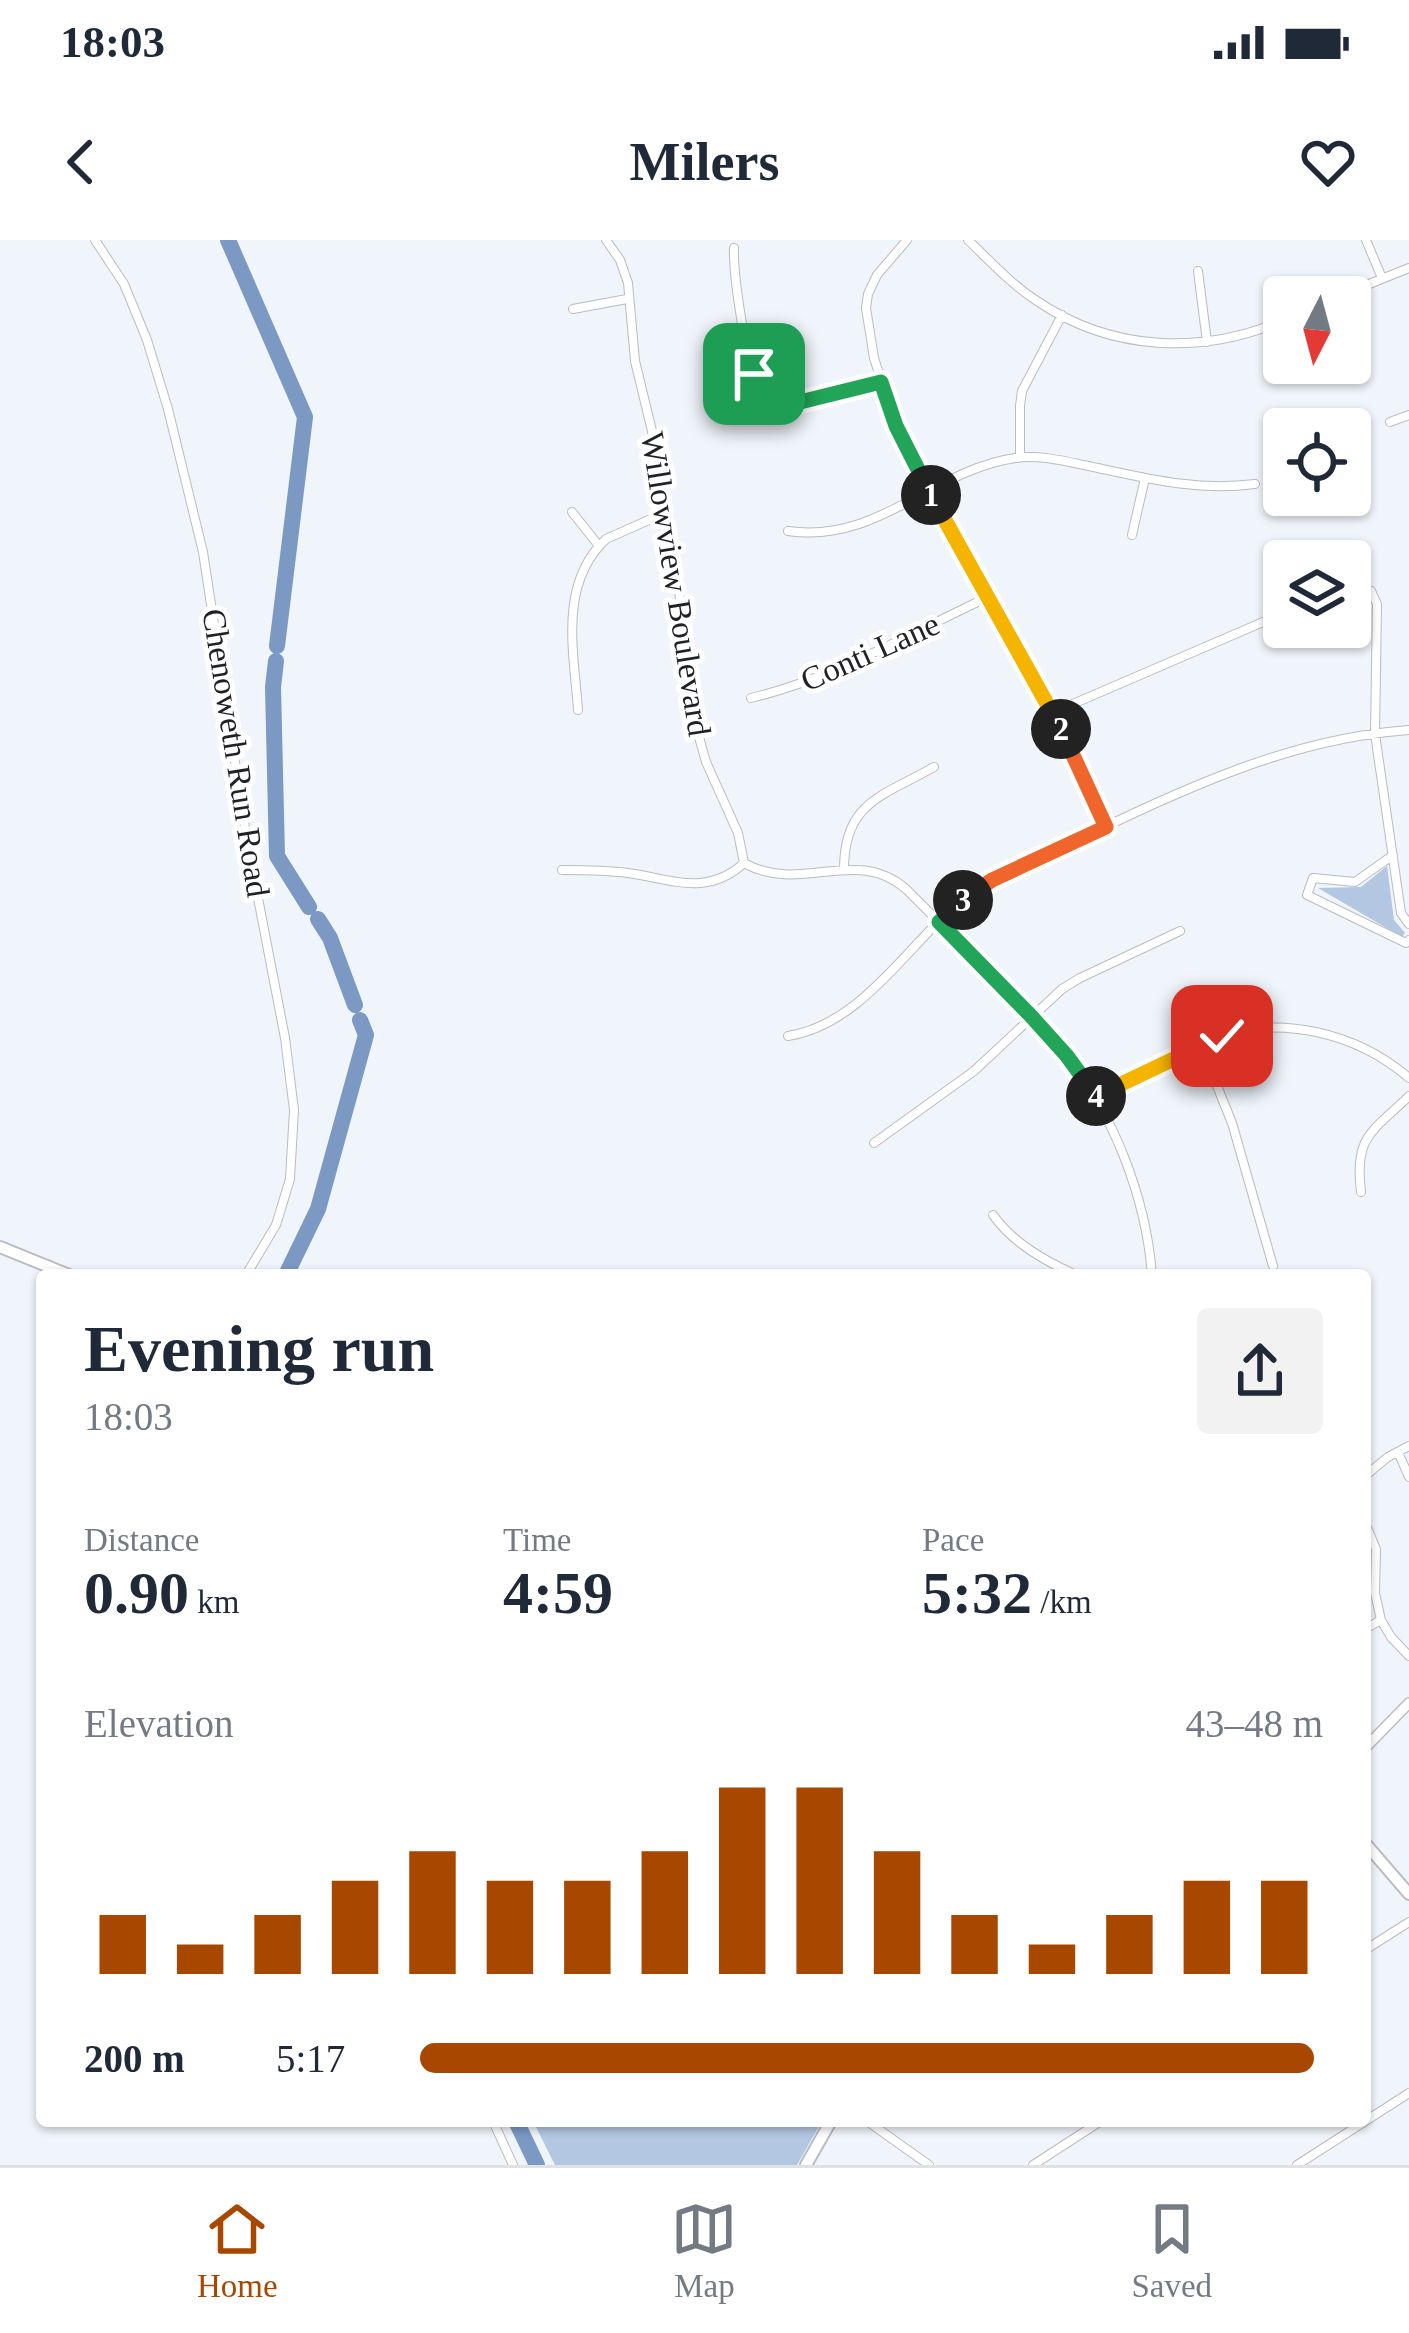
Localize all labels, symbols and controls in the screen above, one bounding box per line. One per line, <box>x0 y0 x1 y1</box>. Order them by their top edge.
text: 18:03 <box>60 17 165 67</box>
icon: back <box>48 129 114 195</box>
icon: heart <box>1295 129 1361 195</box>
text: Milers <box>630 132 779 192</box>
north arrow <box>1263 276 1371 384</box>
map controls <box>1263 276 1371 648</box>
pin <box>703 323 805 425</box>
icon: arrive <box>721 341 787 407</box>
button: locate <box>1263 408 1371 516</box>
street label: Willowview Boulevard <box>634 429 718 739</box>
pin: 1 <box>901 465 961 525</box>
text: 1 <box>923 477 939 513</box>
button: layers <box>1263 540 1371 648</box>
street label: Chenoweth Run Road <box>195 606 277 900</box>
street label: Conti Lane <box>795 606 945 698</box>
pin: 2 <box>1031 699 1091 759</box>
text: 2 <box>1053 711 1069 747</box>
pin: 3 <box>933 870 993 930</box>
text: 3 <box>955 882 971 918</box>
pin <box>1171 985 1273 1087</box>
icon: check <box>1189 1003 1255 1069</box>
pin: 4 <box>1066 1066 1126 1126</box>
text: 4 <box>1088 1078 1104 1114</box>
button: share <box>1197 1308 1323 1434</box>
text: Evening run <box>84 1312 434 1385</box>
text: 18:03 <box>84 1395 173 1438</box>
text: Distance <box>84 1522 199 1558</box>
text: Time <box>503 1522 571 1558</box>
text: Pace <box>922 1522 984 1558</box>
text: 0.90 <box>84 1560 189 1626</box>
text: 4:59 <box>503 1560 613 1626</box>
text: 5:32 <box>922 1560 1032 1626</box>
text: km <box>189 1584 239 1620</box>
text: /km <box>1032 1584 1092 1620</box>
text: Elevation <box>84 1702 233 1745</box>
text: 43–48 m <box>1185 1702 1323 1745</box>
text: 200 m <box>84 2037 185 2080</box>
text: 5:17 <box>276 2037 345 2080</box>
tab: Home <box>197 2196 278 2305</box>
tab: Map <box>671 2196 737 2305</box>
tab: Saved <box>1131 2196 1212 2305</box>

